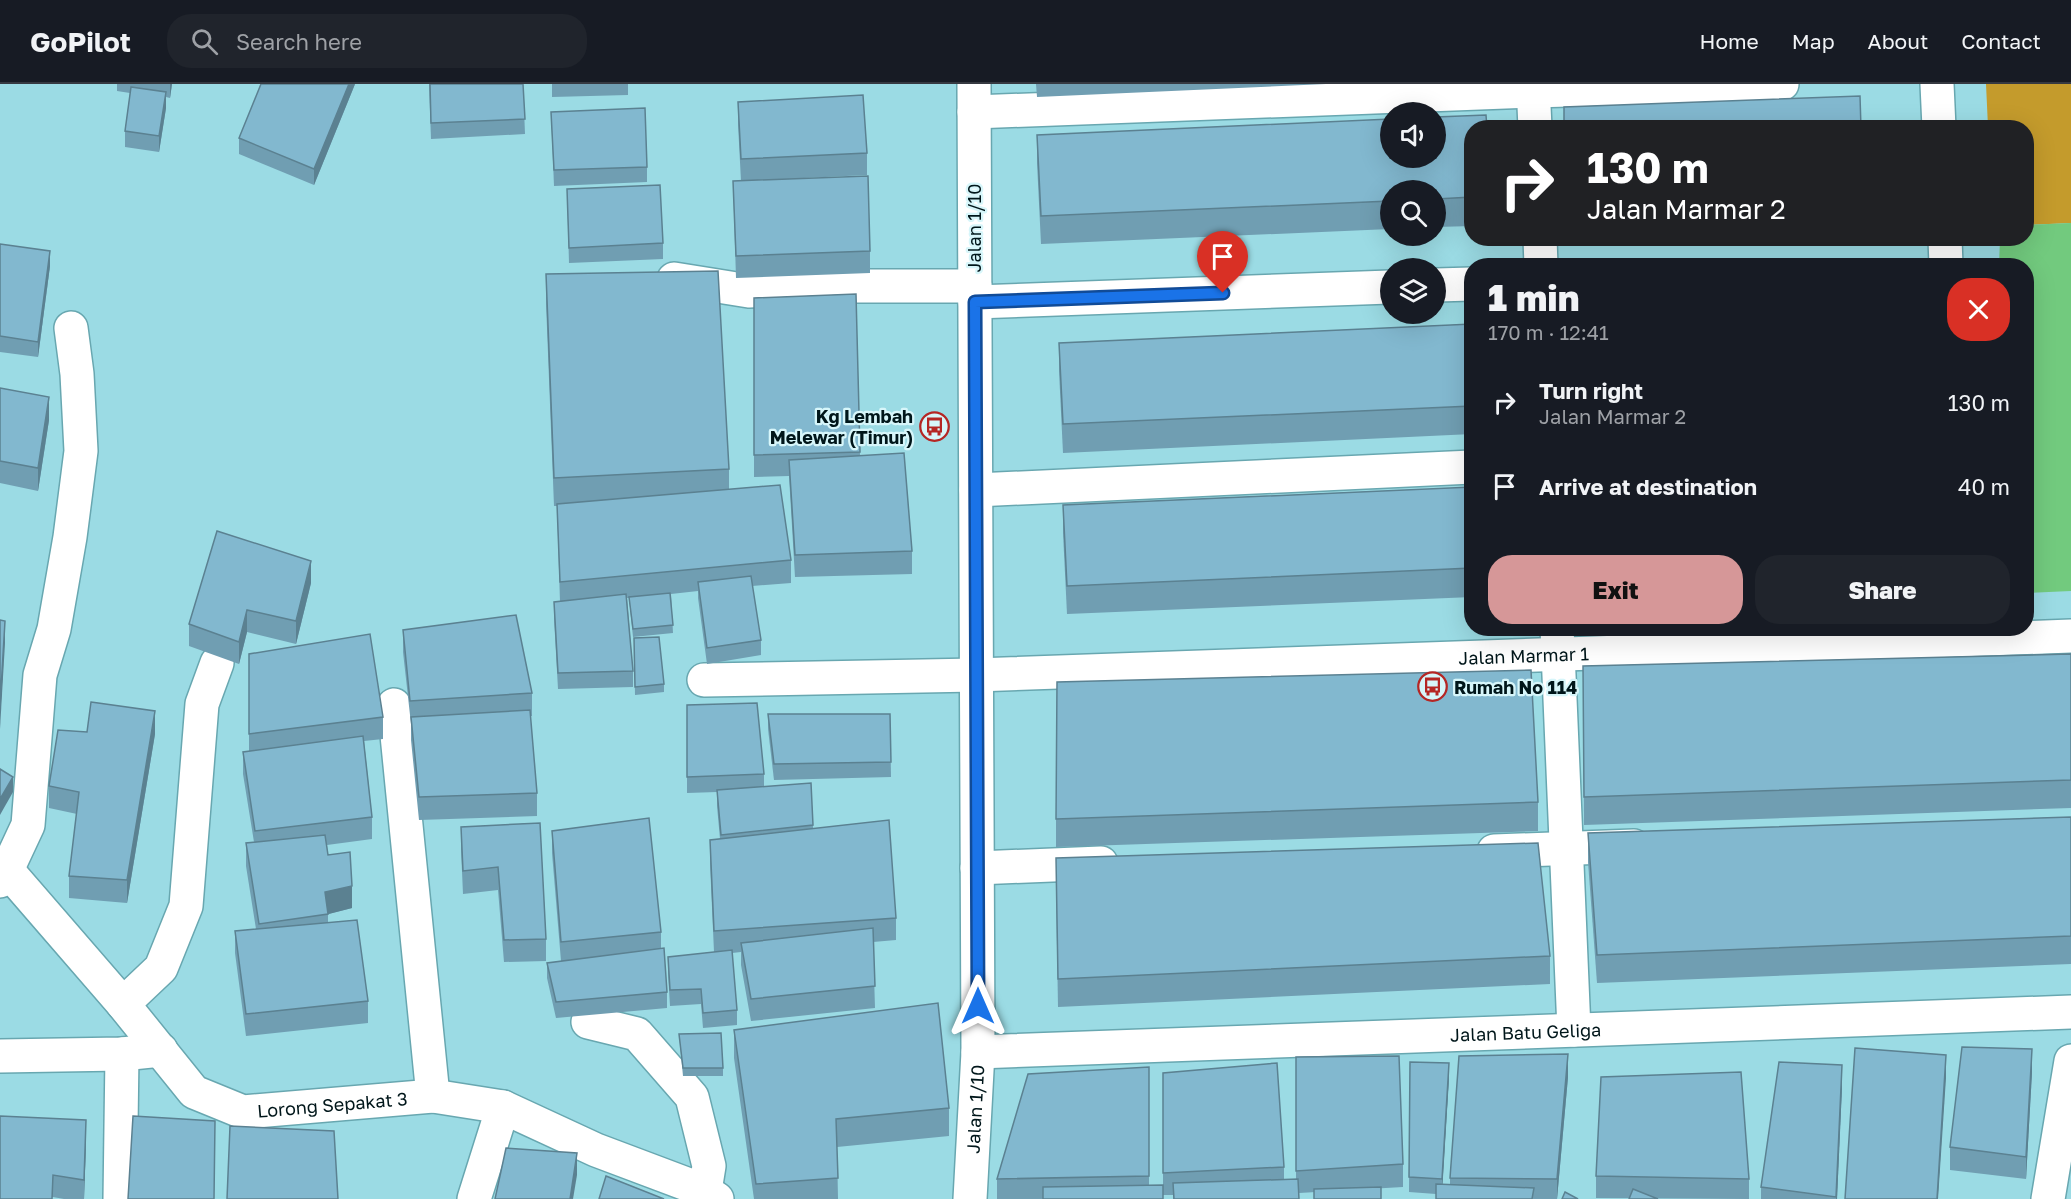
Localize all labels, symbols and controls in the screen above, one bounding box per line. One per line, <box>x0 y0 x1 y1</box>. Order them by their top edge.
search box <box>167 14 587 68</box>
text: GoPilot <box>30 25 131 58</box>
icon: search <box>188 25 221 58</box>
text: Search here <box>236 28 362 55</box>
text: Home <box>1699 28 1759 54</box>
text: Map <box>1792 28 1835 54</box>
text: About <box>1868 28 1928 54</box>
text: Contact <box>1961 28 2041 54</box>
map controls <box>1380 102 1446 324</box>
button: sound <box>1380 102 1446 168</box>
text: 130 m <box>1587 142 1709 192</box>
icon: right <box>1488 144 1566 222</box>
button: search <box>1380 180 1446 246</box>
street label: Jalan 1/10 <box>963 184 985 272</box>
text: Jalan Marmar 2 <box>1587 193 1786 225</box>
pin <box>1197 231 1248 293</box>
icon: arrive <box>1206 240 1239 273</box>
button: layers <box>1380 258 1446 324</box>
text: 1 min <box>1488 276 1579 319</box>
button: close <box>1947 278 2010 341</box>
text: 170 m · 12:41 <box>1488 320 1609 344</box>
text: Turn right <box>1539 377 1643 404</box>
icon: right <box>1488 386 1521 419</box>
text: 130 m <box>1948 389 2010 416</box>
text: Jalan Marmar 2 <box>1539 404 1686 428</box>
place label: Kg Lembah Melewar (Timur) <box>770 405 913 448</box>
bus stop icon: Kg Lembah Melewar (Timur) <box>918 410 950 442</box>
icon: arrive <box>1488 470 1521 503</box>
text: Arrive at destination <box>1539 473 1757 500</box>
text: 40 m <box>1958 473 2010 500</box>
button: Exit <box>1488 555 1743 624</box>
button: Share <box>1755 555 2010 624</box>
street label: Jalan Marmar 1 <box>1458 642 1590 669</box>
bus stop icon: Rumah No 114 <box>1417 671 1449 703</box>
place label: Rumah No 114 <box>1454 676 1577 698</box>
position arrow <box>946 974 1010 1038</box>
street label: Jalan Batu Geliga <box>1450 1018 1602 1046</box>
street label: Jalan 1/10 <box>961 1064 988 1154</box>
street label: Lorong Sepakat 3 <box>256 1087 408 1122</box>

